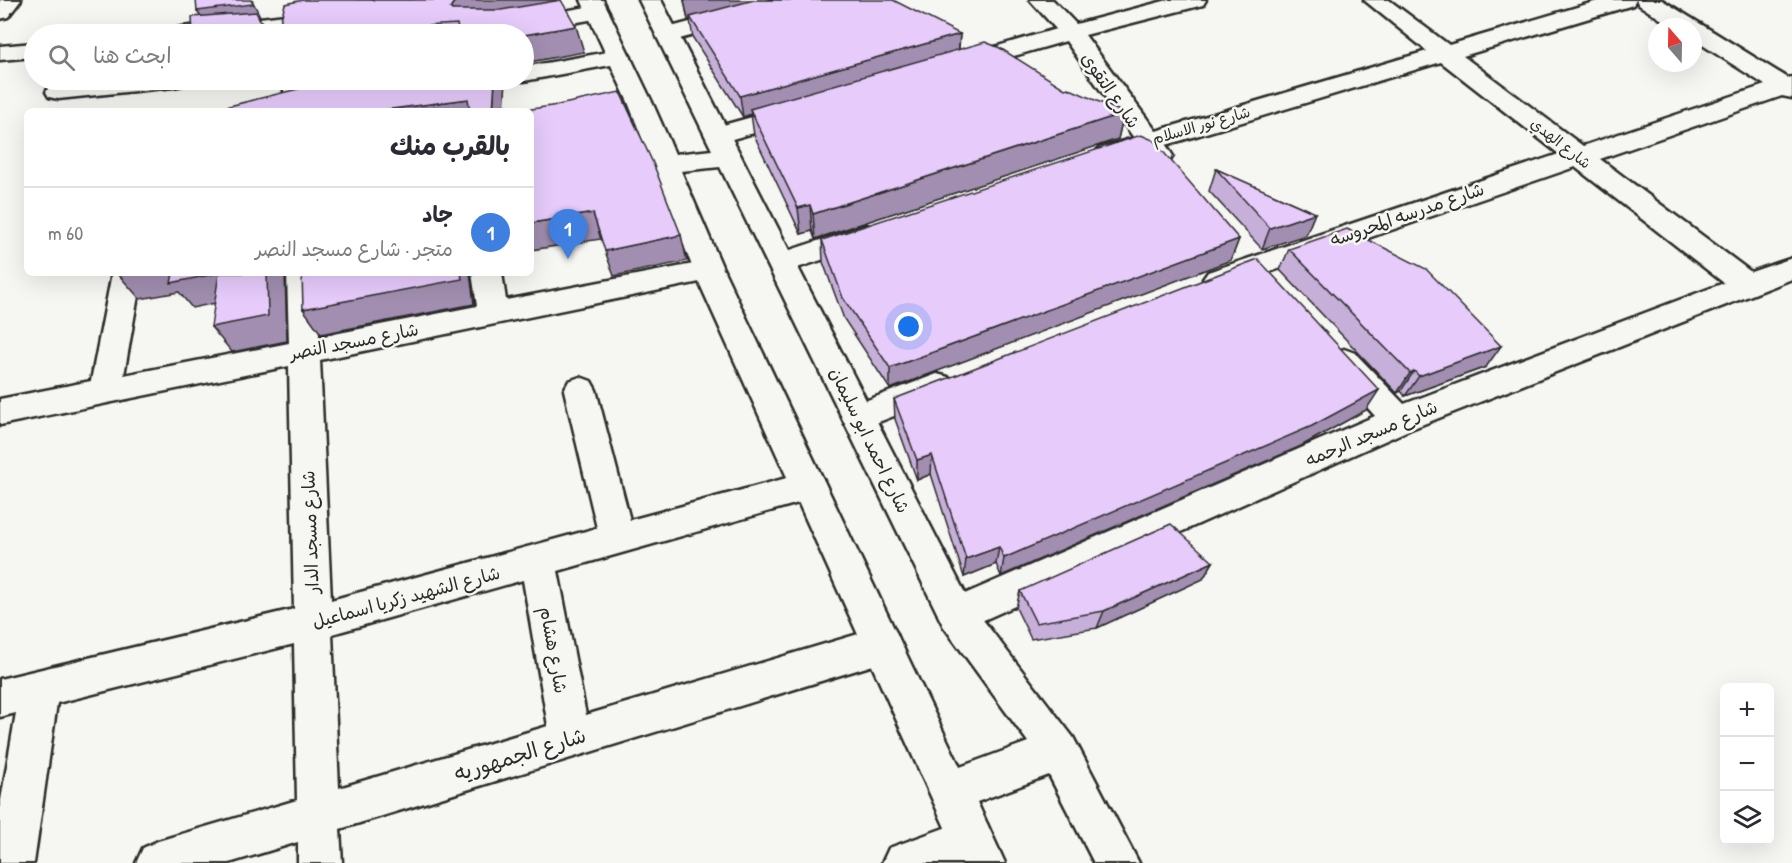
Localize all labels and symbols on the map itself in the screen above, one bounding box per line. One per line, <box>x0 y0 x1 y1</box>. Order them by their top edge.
north arrow <box>1648 18 1702 72</box>
street label: شارع التقوى <box>1076 47 1146 133</box>
street label: شارع نور الاسلام <box>1150 101 1253 150</box>
street label: شارع الهدي <box>1526 113 1596 174</box>
street label: شارع مدرسه المحروسه <box>1327 176 1487 252</box>
pin: 1 <box>548 210 588 259</box>
your location <box>894 312 923 341</box>
street label: شارع مسجد النصر <box>285 316 421 366</box>
street label: شارع احمد ابو سليمان <box>824 363 916 517</box>
street label: شارع مسجد الرحمه <box>1301 394 1441 472</box>
street label: شارع مسجد الدار <box>295 470 325 596</box>
street label: شارع الشهيد زكريا اسماعيل <box>309 560 503 634</box>
street label: شارع هشام <box>532 605 574 696</box>
street label: شارع الجمهوريه <box>451 720 590 789</box>

